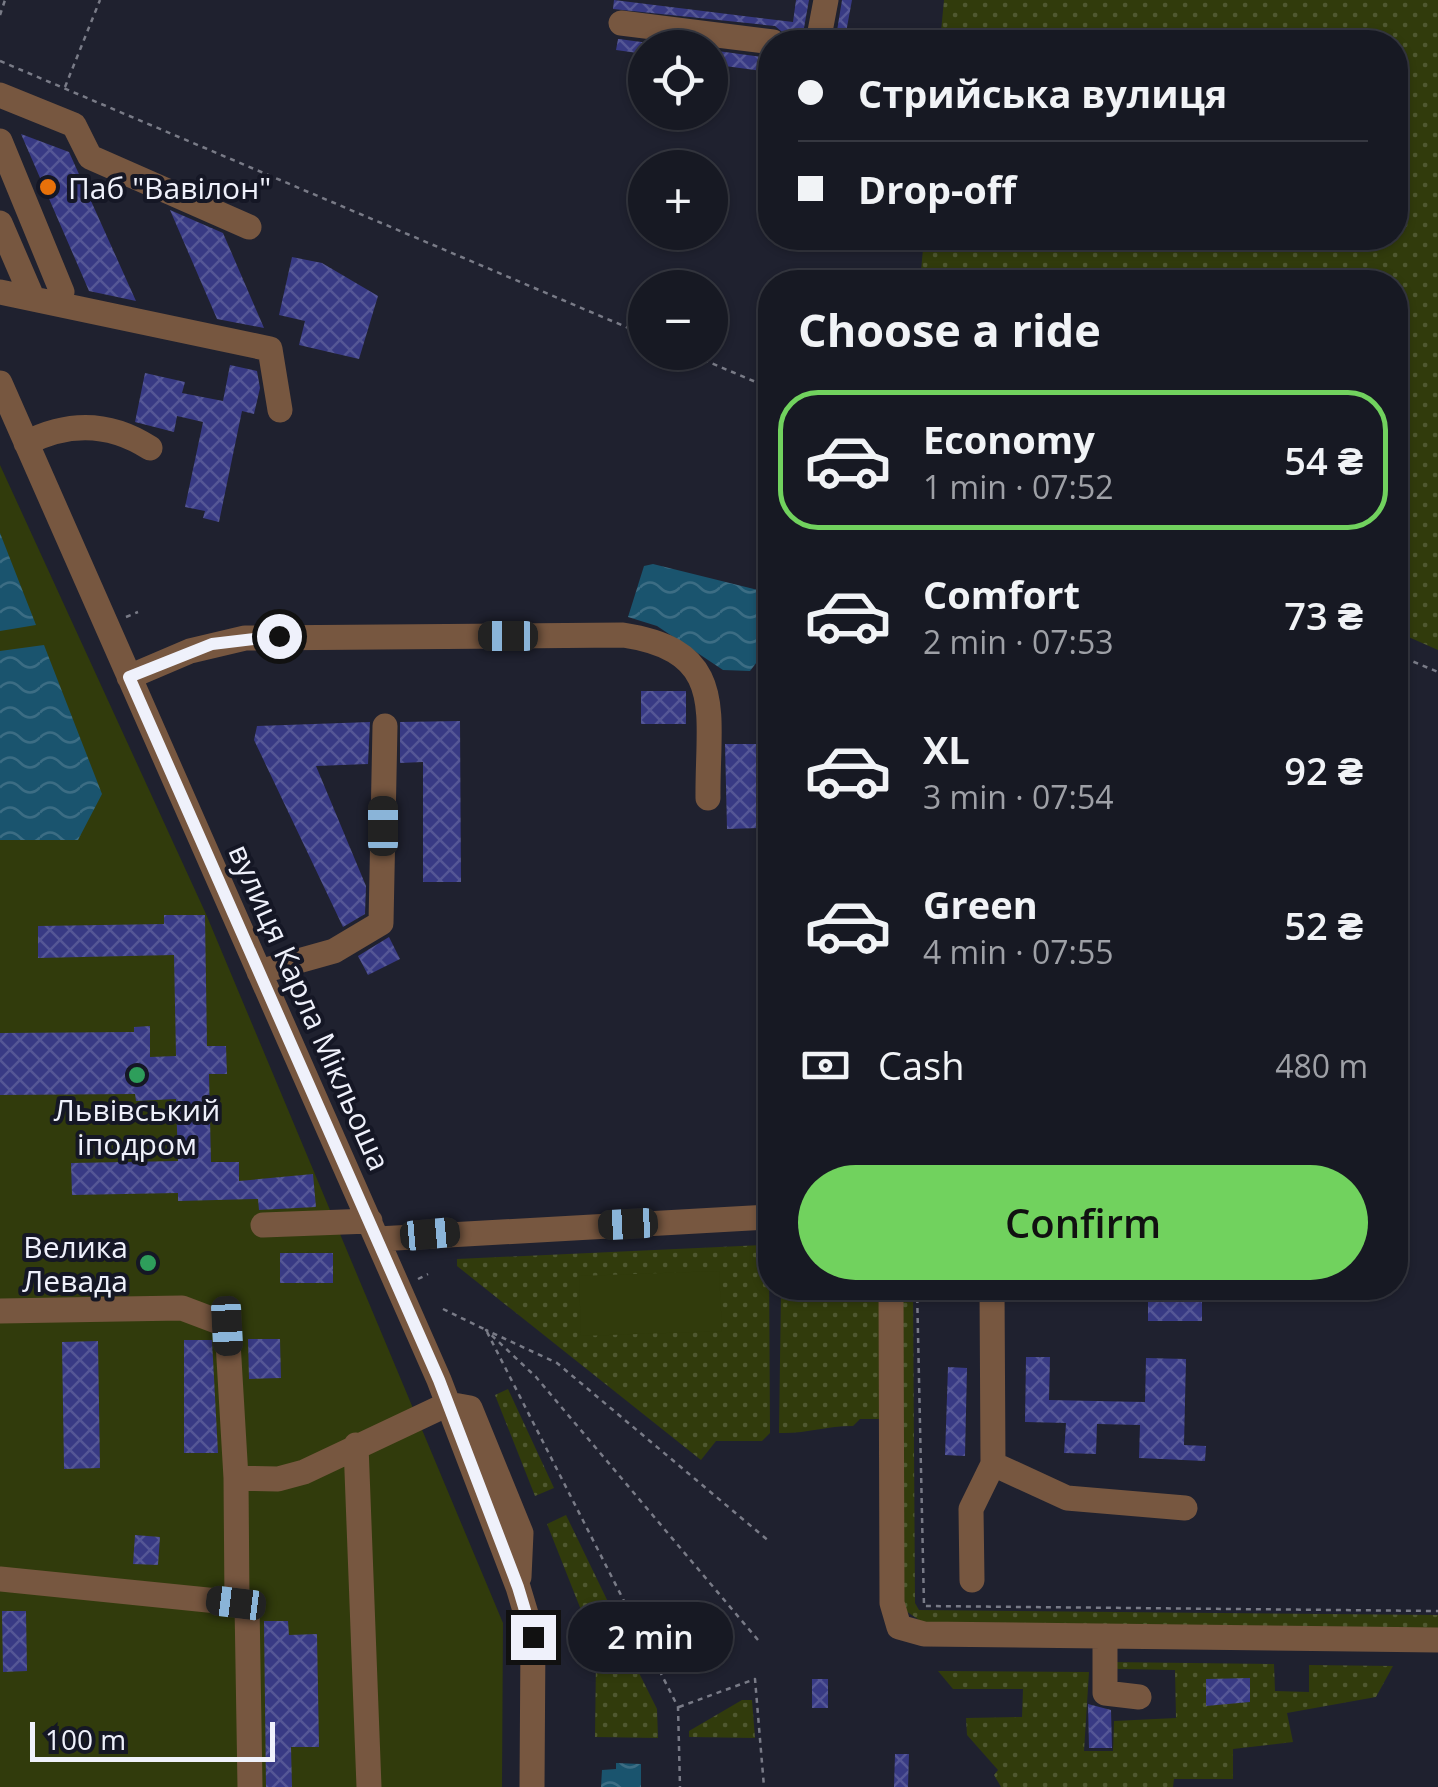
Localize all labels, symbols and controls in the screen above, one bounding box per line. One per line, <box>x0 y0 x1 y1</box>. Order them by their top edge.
map controls <box>628 30 728 370</box>
button: locate <box>628 30 728 130</box>
text: Стрийська вулиця <box>858 67 1227 119</box>
button: + <box>628 150 728 250</box>
text: Drop-off <box>858 163 1016 215</box>
place label: Паб "Вавілон" <box>68 167 271 208</box>
marker: Паб "Вавілон" <box>37 176 59 198</box>
button: − <box>628 270 728 370</box>
text: Choose a ride <box>798 299 1101 360</box>
text: Economy <box>923 413 1095 465</box>
icon: car <box>803 415 893 505</box>
text: 54 ₴ <box>1284 434 1363 486</box>
text: 1 min · 07:52 <box>923 465 1114 508</box>
text: Comfort <box>923 568 1080 620</box>
icon: car <box>803 570 893 660</box>
text: 73 ₴ <box>1284 589 1363 641</box>
route start <box>257 614 302 659</box>
text: 2 min · 07:53 <box>923 620 1114 663</box>
car <box>478 621 538 651</box>
text: XL <box>923 723 970 775</box>
icon: car <box>803 725 893 815</box>
text: 92 ₴ <box>1284 744 1363 796</box>
text: 3 min · 07:54 <box>923 775 1114 818</box>
car <box>368 796 398 856</box>
street label: вулиця Карла Мікльоша <box>219 837 401 1177</box>
text: Green <box>923 878 1038 930</box>
icon: car <box>803 880 893 970</box>
text: 52 ₴ <box>1284 899 1363 951</box>
text: 4 min · 07:55 <box>923 930 1114 973</box>
icon: cash <box>798 1038 853 1093</box>
text: Cash <box>878 1039 964 1091</box>
text: 480 m <box>1275 1044 1368 1087</box>
marker: Львівський іподром <box>126 1064 148 1086</box>
place label: Львівський іподром <box>54 1089 220 1164</box>
button: Confirm <box>798 1165 1368 1280</box>
car <box>597 1207 659 1241</box>
car <box>399 1216 461 1252</box>
place label: Велика Левада <box>22 1226 128 1301</box>
marker: Велика Левада <box>137 1252 159 1274</box>
car <box>210 1295 244 1357</box>
car <box>204 1584 268 1622</box>
callout: 2 min <box>568 1602 733 1672</box>
route end <box>511 1615 556 1660</box>
text: 2 min <box>607 1615 694 1658</box>
scale bar <box>30 1717 275 1762</box>
text: 100 m <box>45 1720 126 1758</box>

